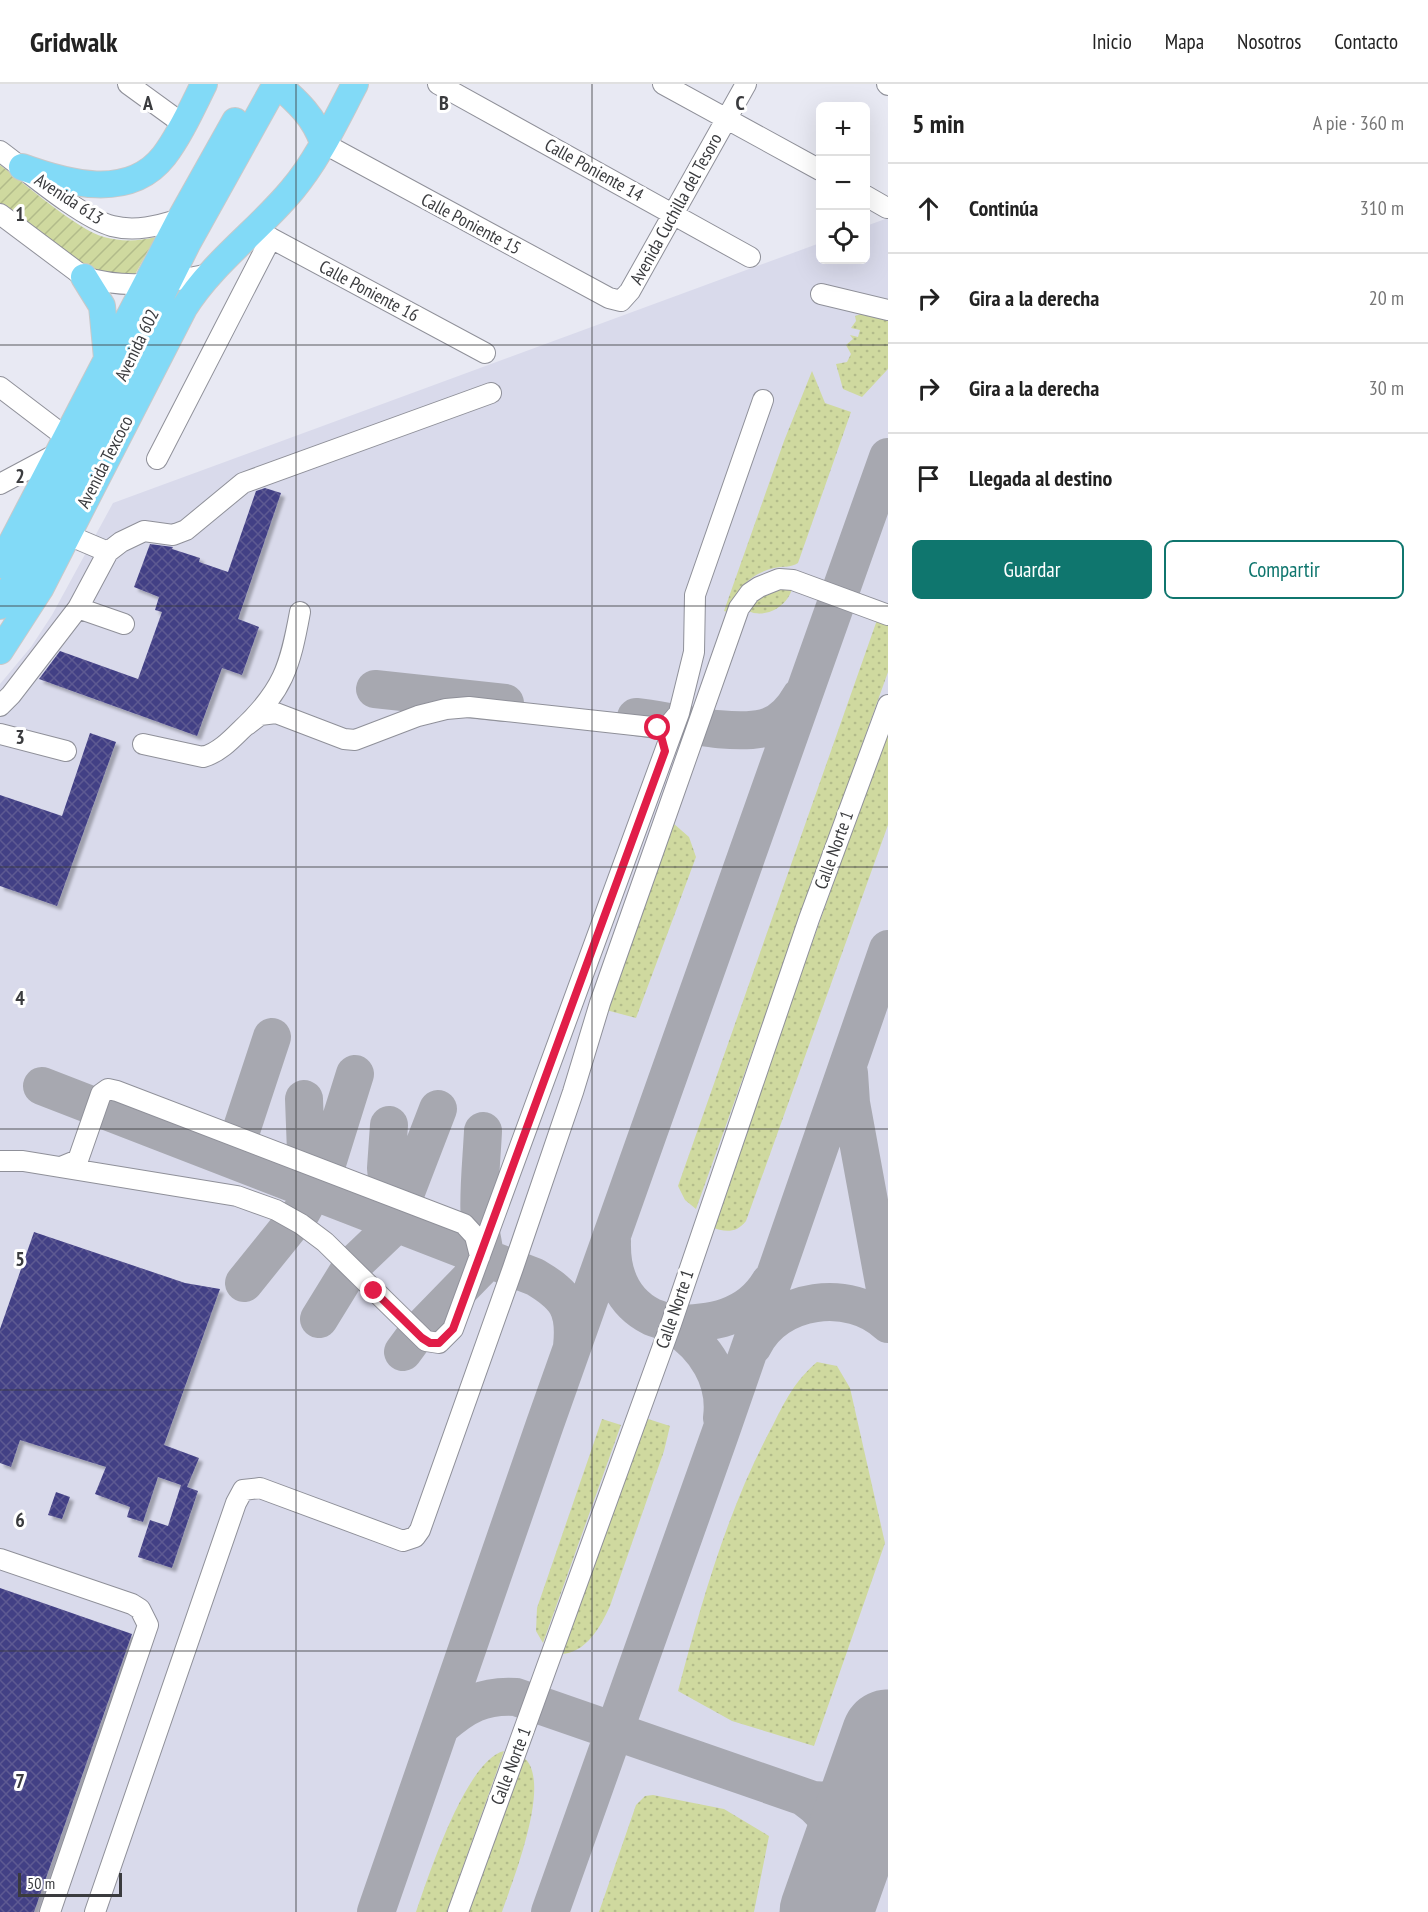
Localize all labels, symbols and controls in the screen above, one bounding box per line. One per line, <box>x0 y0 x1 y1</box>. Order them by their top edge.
text: Gridwalk <box>30 23 118 60</box>
text: Inicio <box>1092 28 1132 55</box>
text: Mapa <box>1165 28 1204 55</box>
text: Nosotros <box>1237 28 1301 55</box>
text: Contacto <box>1334 28 1398 55</box>
text: A <box>142 90 154 116</box>
text: B <box>439 90 449 116</box>
text: C <box>735 90 745 116</box>
map controls <box>816 102 870 264</box>
button: + <box>816 102 870 156</box>
text: 5 min <box>912 107 965 140</box>
text: A pie · 360 m <box>1313 110 1404 136</box>
street label: Avenida Cuchilla del Tesoro <box>624 129 727 288</box>
street label: Calle Poniente 14 <box>541 133 648 206</box>
button: − <box>816 156 870 210</box>
street label: Avenida 613 <box>31 168 108 229</box>
street label: Calle Poniente 15 <box>417 188 525 259</box>
icon: ahead <box>912 192 945 225</box>
text: Continúa <box>969 194 1038 222</box>
text: 310 m <box>1360 195 1404 221</box>
text: 1 <box>15 201 25 227</box>
button: locate <box>816 210 870 264</box>
street label: Calle Poniente 16 <box>315 255 423 326</box>
icon: right <box>912 282 945 315</box>
text: Gira a la derecha <box>969 284 1099 312</box>
text: 20 m <box>1369 285 1404 311</box>
street label: Avenida 602 <box>109 305 164 385</box>
icon: right <box>912 372 945 405</box>
text: Gira a la derecha <box>969 374 1099 402</box>
text: 30 m <box>1369 375 1404 401</box>
street label: Avenida Texcoco <box>71 412 138 512</box>
icon: arrive <box>912 462 945 495</box>
text: 2 <box>15 463 25 489</box>
text: Llegada al destino <box>969 464 1112 492</box>
button: Guardar <box>912 540 1152 599</box>
button: Compartir <box>1164 540 1404 599</box>
route start <box>644 714 670 740</box>
text: 3 <box>15 724 25 750</box>
street label: Calle Norte 1 <box>809 807 858 892</box>
text: 4 <box>15 985 25 1011</box>
text: 5 <box>15 1246 25 1272</box>
street label: Calle Norte 1 <box>650 1266 699 1351</box>
route end <box>360 1277 386 1303</box>
text: 6 <box>15 1507 25 1533</box>
street label: Calle Norte 1 <box>485 1724 536 1808</box>
text: 7 <box>15 1768 25 1794</box>
scale bar <box>18 1870 122 1898</box>
text: 50 m <box>27 1873 55 1893</box>

